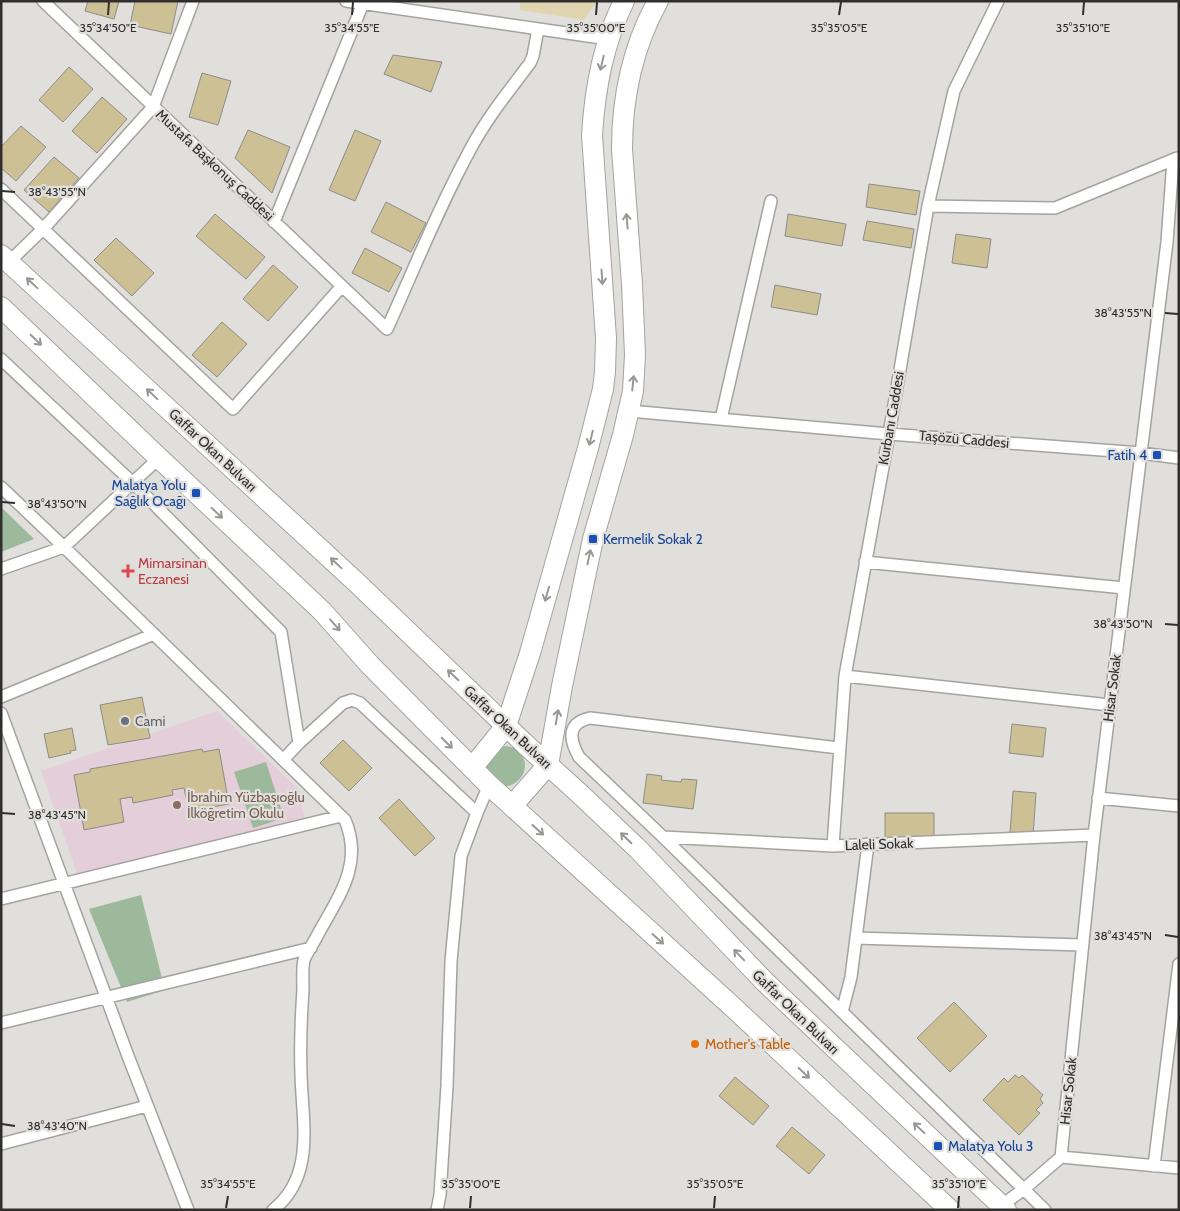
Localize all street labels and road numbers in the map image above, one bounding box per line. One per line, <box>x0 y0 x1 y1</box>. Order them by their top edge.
street label: Mustafa Başkonuş Caddesi <box>152 105 278 225</box>
street label: Kurbanı Caddesi <box>874 370 908 466</box>
street label: Gaffar Okan Bulvarı <box>165 405 261 495</box>
street label: Taşözü Caddesi <box>918 426 1010 452</box>
street label: Hisar Sokak <box>1099 652 1125 723</box>
street label: Gaffar Okan Bulvarı <box>460 682 556 772</box>
street label: Laleli Sokak <box>844 834 914 854</box>
street label: Gaffar Okan Bulvarı <box>749 966 843 1058</box>
street label: Hisar Sokak <box>1056 1056 1081 1126</box>

